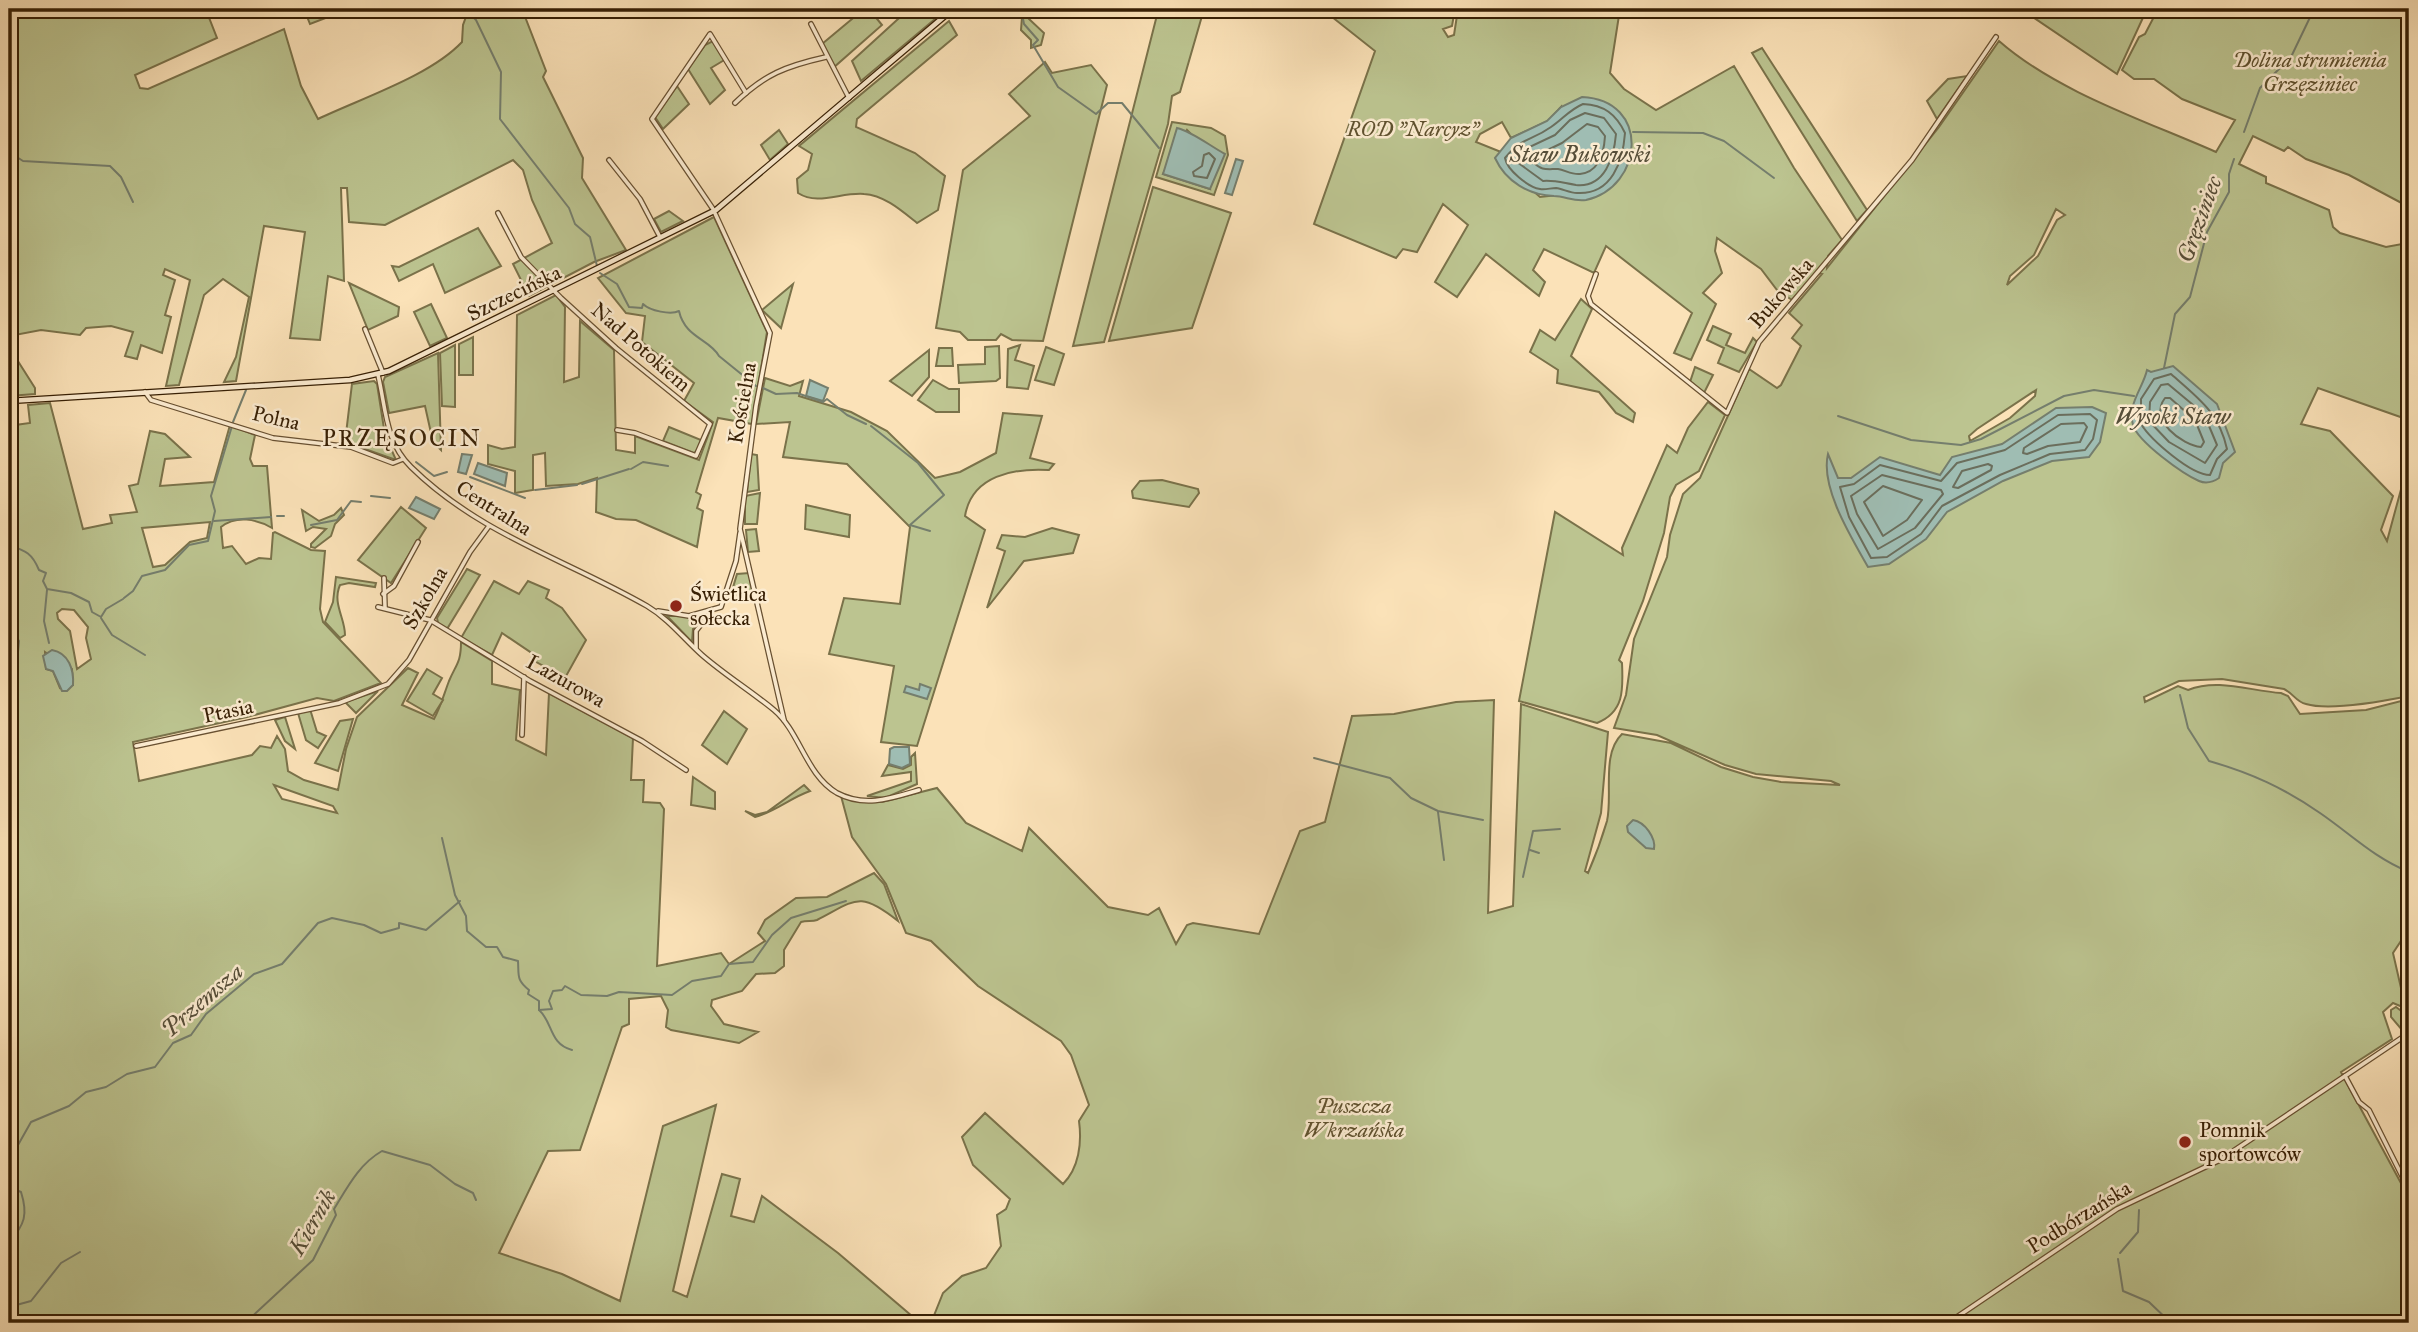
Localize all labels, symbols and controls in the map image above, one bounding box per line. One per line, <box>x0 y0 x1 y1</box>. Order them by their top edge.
park label: Dolina strumienia Grzęziniec <box>2233 47 2387 97</box>
park label: ROD "Narcyz" <box>1346 116 1481 142</box>
water label: Staw Bukowski <box>1508 140 1651 168</box>
water label: Gręziniec <box>2170 171 2228 266</box>
street label: Bukowska <box>1743 252 1819 334</box>
street label: Szczecińska <box>463 259 565 327</box>
street label: Nad Potokiem <box>586 297 696 398</box>
street label: Kościelna <box>722 360 762 446</box>
street label: Polna <box>250 400 302 436</box>
water label: Wysoki Staw <box>2115 402 2232 430</box>
district label: PRZĘSOCIN <box>322 423 482 453</box>
street label: Centralna <box>451 475 537 541</box>
street label: Szkolna <box>397 562 453 634</box>
place label: Świetlica sołecka <box>690 580 767 631</box>
marker: Świetlica sołecka <box>668 598 684 614</box>
street label: Lazurowa <box>522 649 610 713</box>
street label: Ptasia <box>201 693 256 729</box>
water label: Przemsza <box>156 957 248 1043</box>
park label: Puszcza Wkrzańska <box>1304 1093 1404 1143</box>
place label: Pomnik sportowców <box>2199 1117 2301 1167</box>
marker: Pomnik sportowców <box>2177 1134 2193 1150</box>
street label: Podbórzańska <box>2022 1175 2136 1259</box>
water label: Kiernik <box>282 1184 342 1261</box>

